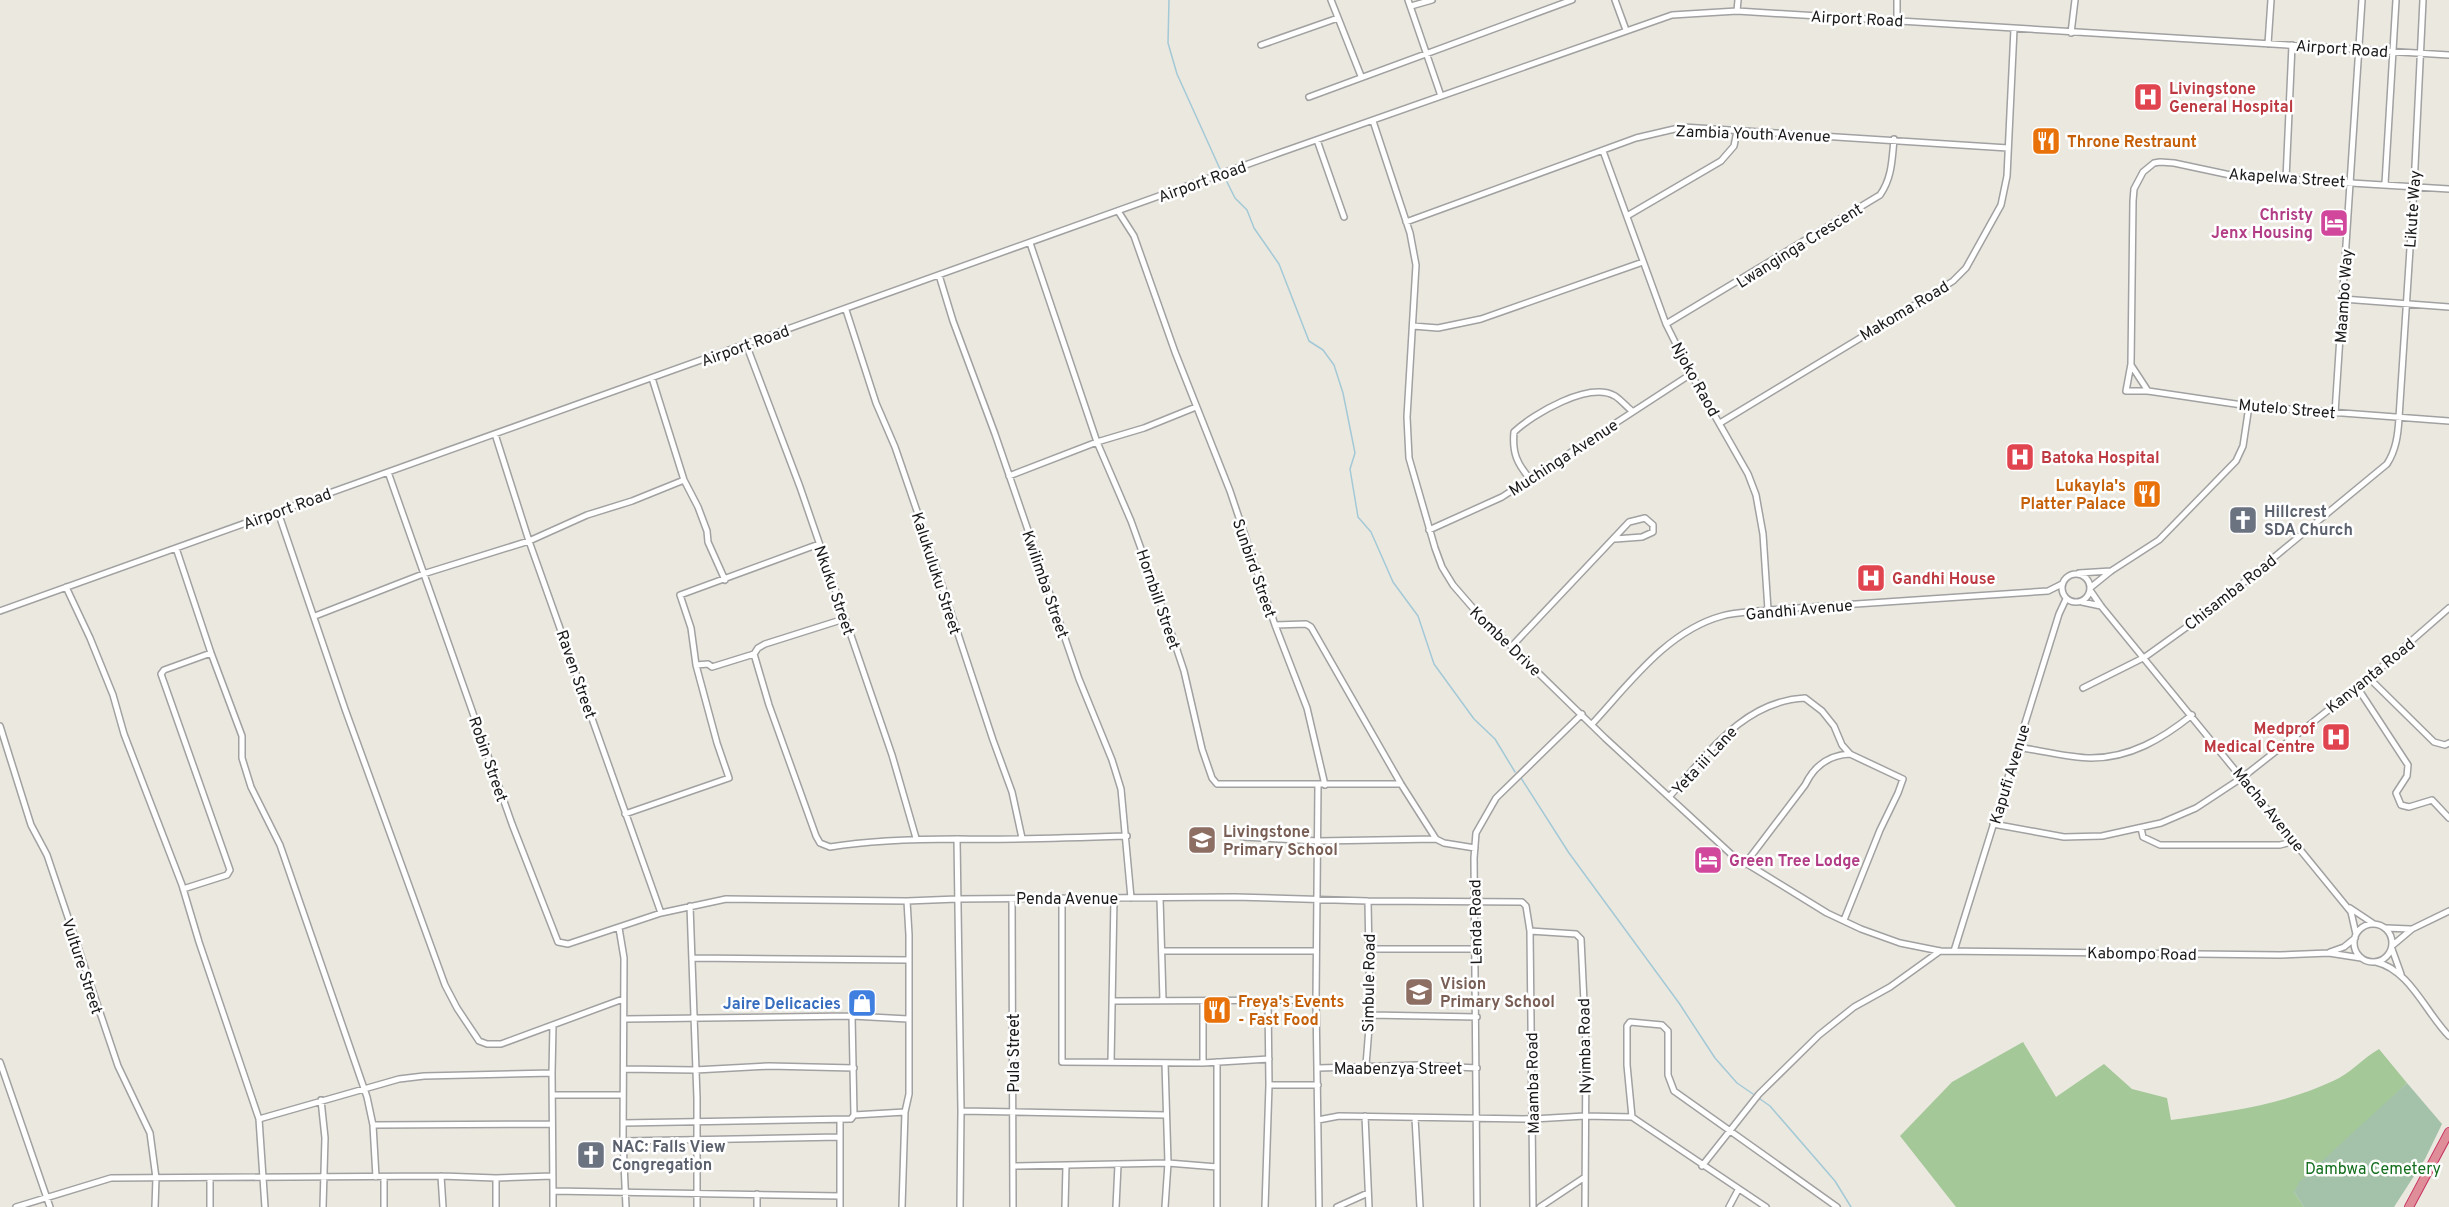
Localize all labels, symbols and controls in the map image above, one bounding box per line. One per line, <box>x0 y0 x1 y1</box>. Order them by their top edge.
street label: Airport Road <box>1810 8 1904 32</box>
street label: Airport Road <box>2295 37 2389 63</box>
place label: Livingstone General Hospital <box>2169 80 2293 118</box>
hospital icon: Livingstone General Hospital <box>2132 81 2164 113</box>
street label: Zambia Youth Avenue <box>1675 122 1831 148</box>
restaurant icon: Throne Restraunt <box>2030 125 2062 157</box>
place label: Throne Restraunt <box>2067 133 2197 153</box>
street label: Airport Road <box>1156 158 1250 208</box>
street label: Akapelwa Street <box>2228 165 2346 193</box>
street label: Likute Way <box>2401 169 2427 249</box>
street label: Lwanginga Crescent <box>1733 200 1867 294</box>
place label: Christy Jenx Housing <box>2211 206 2313 244</box>
hotel icon: Christy Jenx Housing <box>2318 207 2350 239</box>
street label: Maambo Way <box>2332 248 2358 344</box>
street label: Makoma Road <box>1857 277 1953 346</box>
street label: Airport Road <box>699 322 793 372</box>
street label: Njoko Raod <box>1666 339 1723 421</box>
street label: Mutelo Street <box>2237 396 2336 424</box>
street label: Muchinga Avenue <box>1506 416 1622 501</box>
hospital icon: Batoka Hospital <box>2004 441 2036 473</box>
place label: Batoka Hospital <box>2041 449 2160 469</box>
place label: Lukayla's Platter Palace <box>2020 477 2126 515</box>
restaurant icon: Lukayla's Platter Palace <box>2131 478 2163 510</box>
street label: Airport Road <box>241 485 335 535</box>
place label: Hillcrest SDA Church <box>2264 503 2353 541</box>
church icon: Hillcrest SDA Church <box>2227 504 2259 536</box>
street label: Kalukuluku Street <box>906 510 964 637</box>
street label: Sunbird Street <box>1227 517 1279 621</box>
street label: Kwilimba Street <box>1016 528 1072 641</box>
street label: Nkuku Street <box>808 543 858 638</box>
street label: Hornbill Street <box>1131 547 1184 652</box>
street label: Chisamba Road <box>2181 551 2281 636</box>
hospital icon: Gandhi House <box>1855 562 1887 594</box>
place label: Gandhi House <box>1892 570 1995 590</box>
street label: Gandhi Avenue <box>1745 596 1854 626</box>
street label: Kombe Drive <box>1465 603 1545 682</box>
street label: Raven Street <box>551 628 600 722</box>
street label: Kanyanta Road <box>2323 635 2420 718</box>
street label: Robin Street <box>463 714 511 805</box>
place label: Medprof Medical Centre <box>2204 720 2315 758</box>
hospital icon: Medprof Medical Centre <box>2320 721 2352 753</box>
street label: Kapufi Avenue <box>1986 722 2036 827</box>
street label: Yeta iii Lane <box>1669 723 1742 800</box>
street label: Macha Avenue <box>2227 764 2308 857</box>
place label: Livingstone Primary School <box>1223 823 1338 861</box>
school or university icon: Livingstone Primary School <box>1186 824 1218 856</box>
hotel icon: Green Tree Lodge <box>1692 844 1724 876</box>
place label: Green Tree Lodge <box>1729 852 1860 872</box>
street label: Lenda Road <box>1466 879 1488 965</box>
street label: Penda Avenue <box>1016 890 1118 910</box>
street label: Vulture Street <box>56 916 106 1017</box>
street label: Simbule Road <box>1359 933 1381 1033</box>
street label: Kabompo Road <box>2087 944 2197 966</box>
place label: Vision Primary School <box>1440 975 1555 1013</box>
school or university icon: Vision Primary School <box>1403 976 1435 1008</box>
shop icon: Jaire Delicacies <box>846 987 878 1019</box>
place label: Freya's Events - Fast Food <box>1238 993 1344 1031</box>
restaurant icon: Freya's Events - Fast Food <box>1201 994 1233 1026</box>
place label: Jaire Delicacies <box>723 995 841 1015</box>
street label: Nyimba Road <box>1575 998 1597 1094</box>
street label: Pula Street <box>1005 1013 1025 1093</box>
street label: Maamba Road <box>1523 1032 1545 1134</box>
street label: Maabenzya Street <box>1334 1060 1462 1080</box>
place label: NAC: Falls View Congregation <box>612 1138 726 1176</box>
church icon: NAC: Falls View Congregation <box>575 1139 607 1171</box>
park label: Dambwa Cemetery <box>2305 1160 2441 1180</box>

